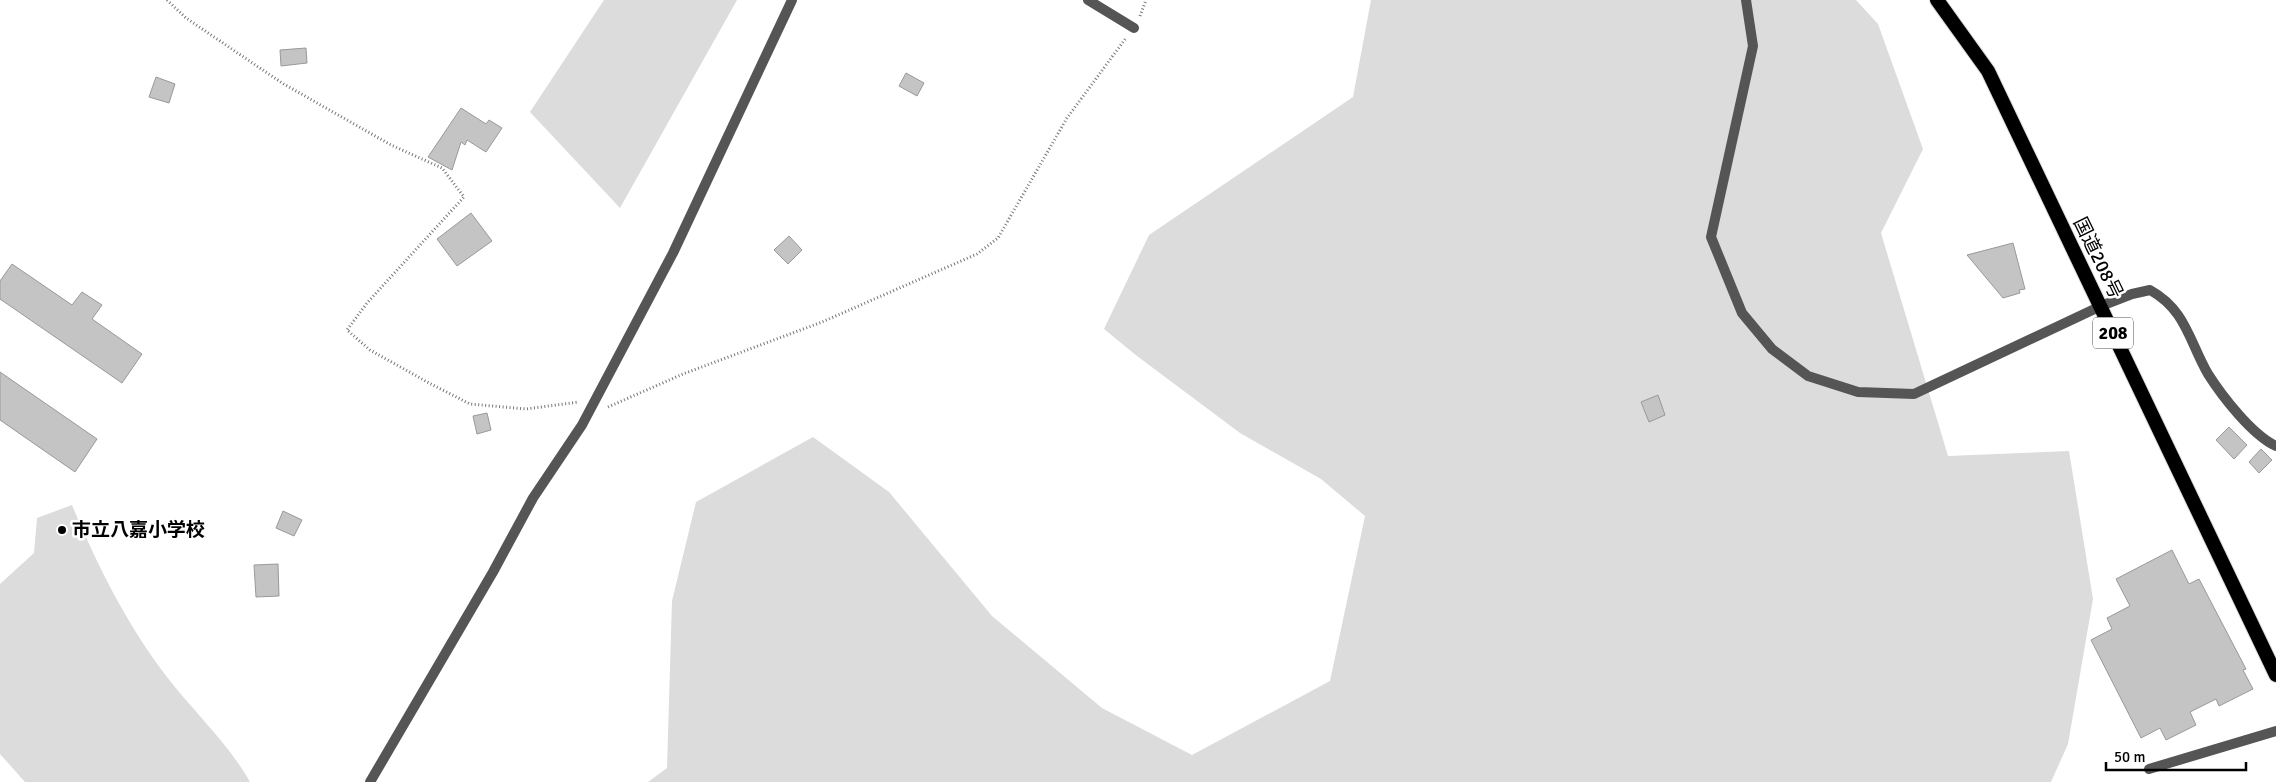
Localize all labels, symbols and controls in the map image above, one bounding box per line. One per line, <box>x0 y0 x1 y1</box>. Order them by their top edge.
street label: 国道208号 <box>2068 213 2128 303</box>
road number: 208 <box>2093 317 2133 348</box>
place label: 市立八嘉小学校 <box>72 518 205 542</box>
marker: 市立八嘉小学校 <box>56 524 68 536</box>
scale bar <box>2106 740 2246 772</box>
text: 50 m <box>2114 748 2145 766</box>

